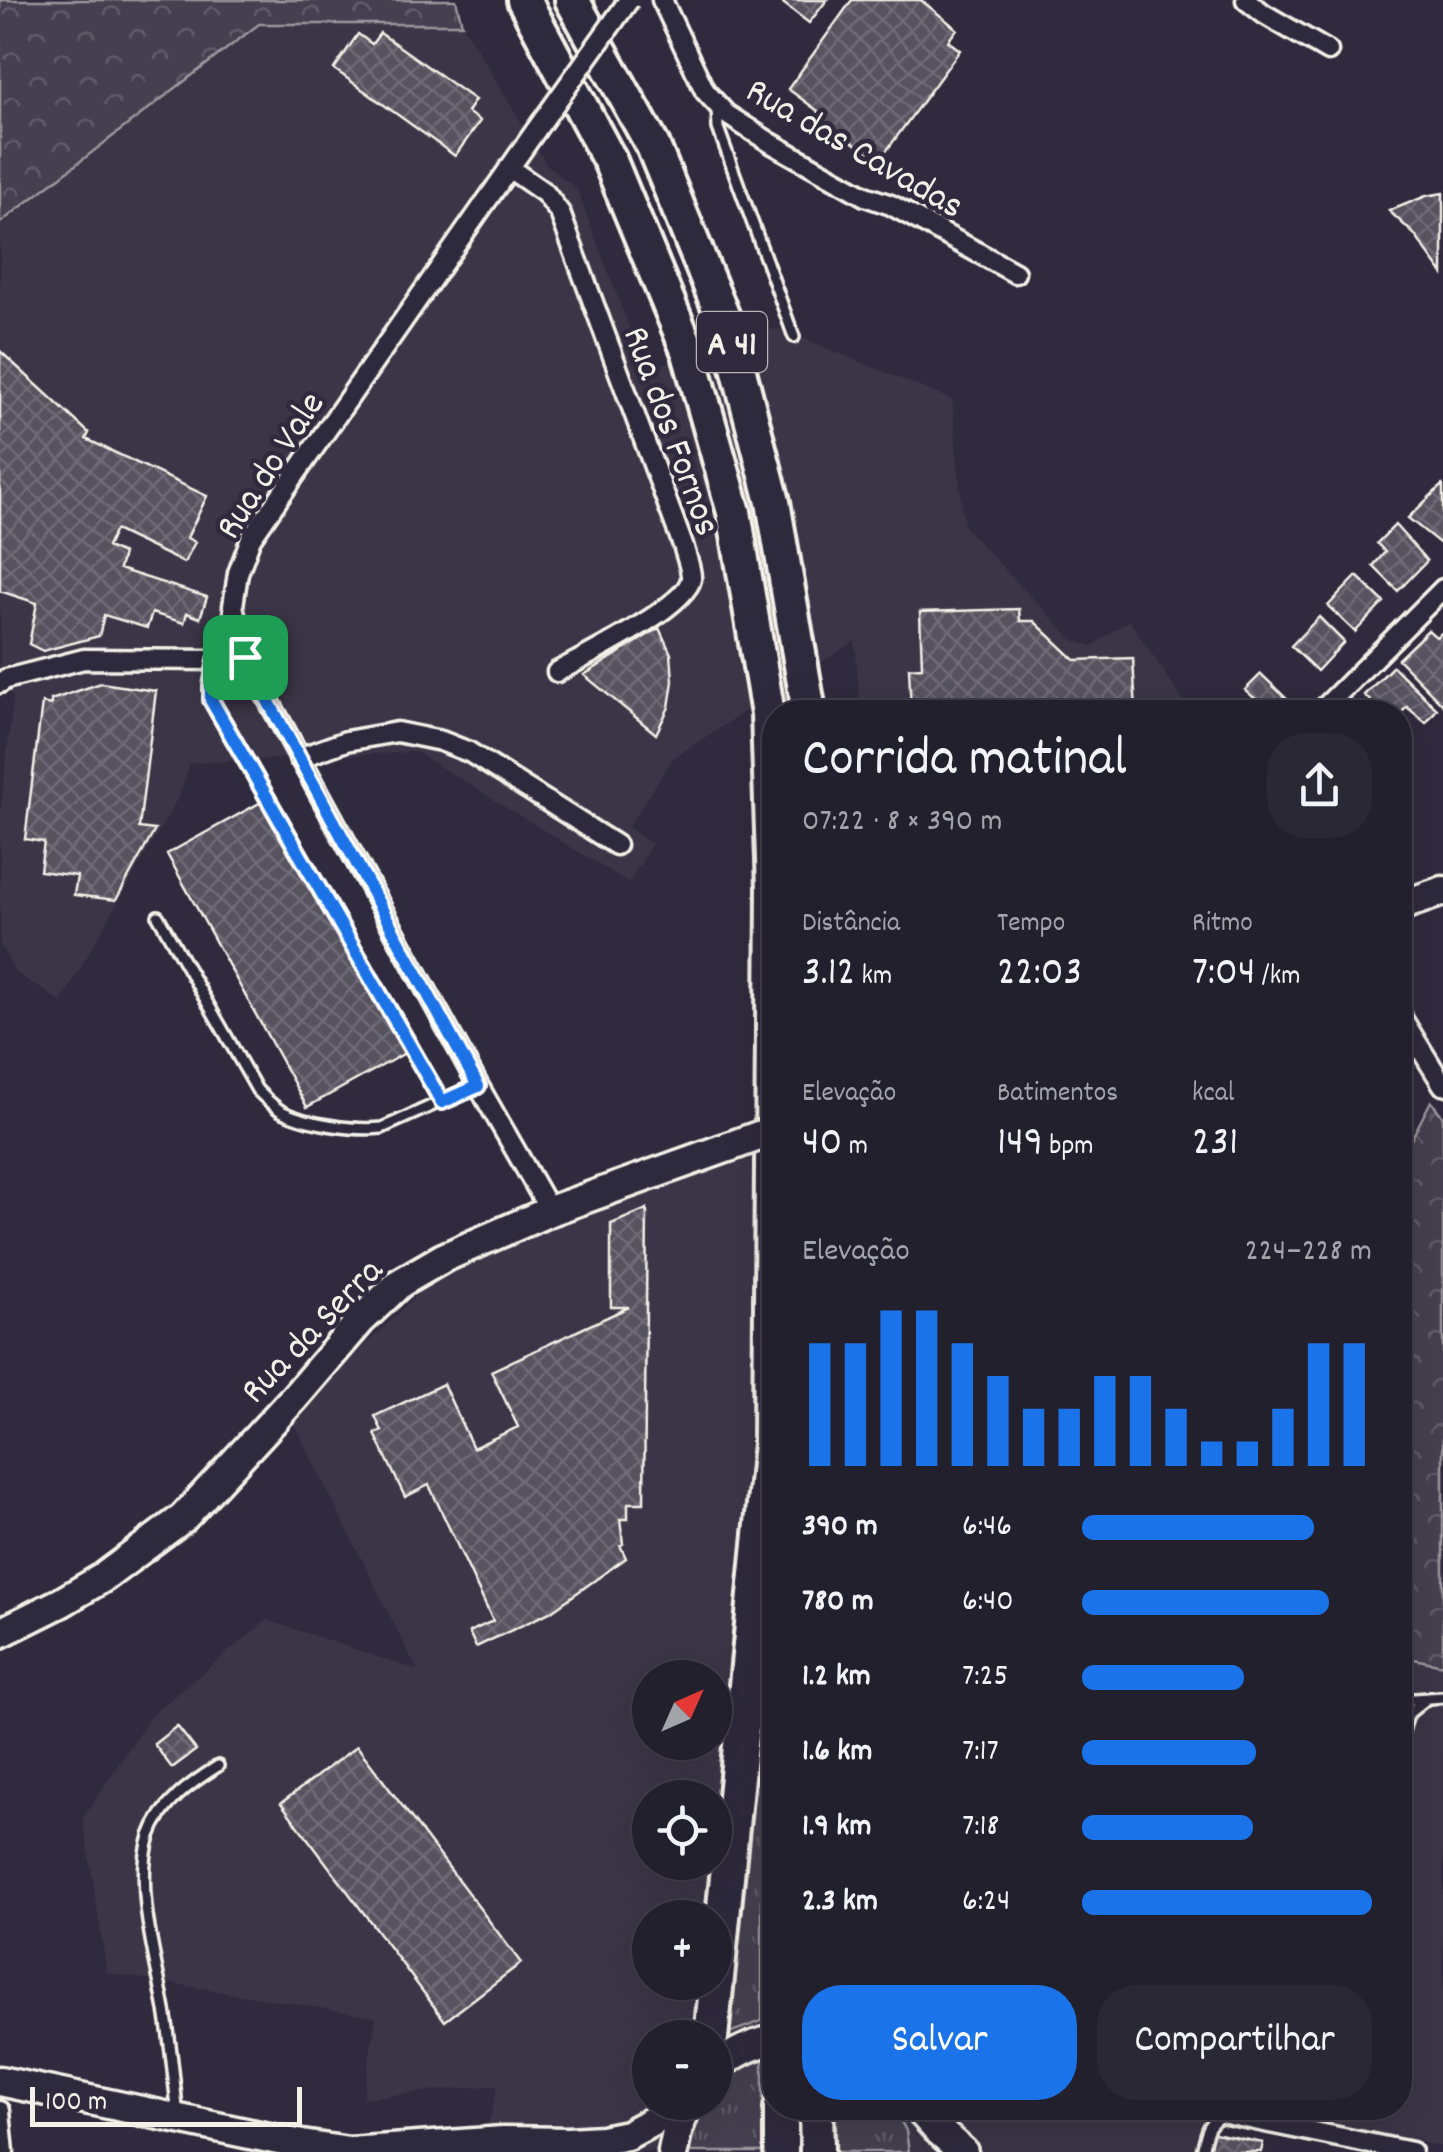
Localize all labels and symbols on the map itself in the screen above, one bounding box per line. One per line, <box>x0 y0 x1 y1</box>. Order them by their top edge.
street label: Rua das Cavadas <box>734 66 973 235</box>
road number: A 41 <box>697 312 767 372</box>
street label: Rua dos Fornos <box>605 319 732 544</box>
street label: Rua do Vale <box>204 382 341 552</box>
pin <box>203 615 288 700</box>
street label: Rua da Serra <box>230 1246 399 1419</box>
north arrow <box>632 1660 732 1760</box>
scale bar <box>30 2082 302 2126</box>

